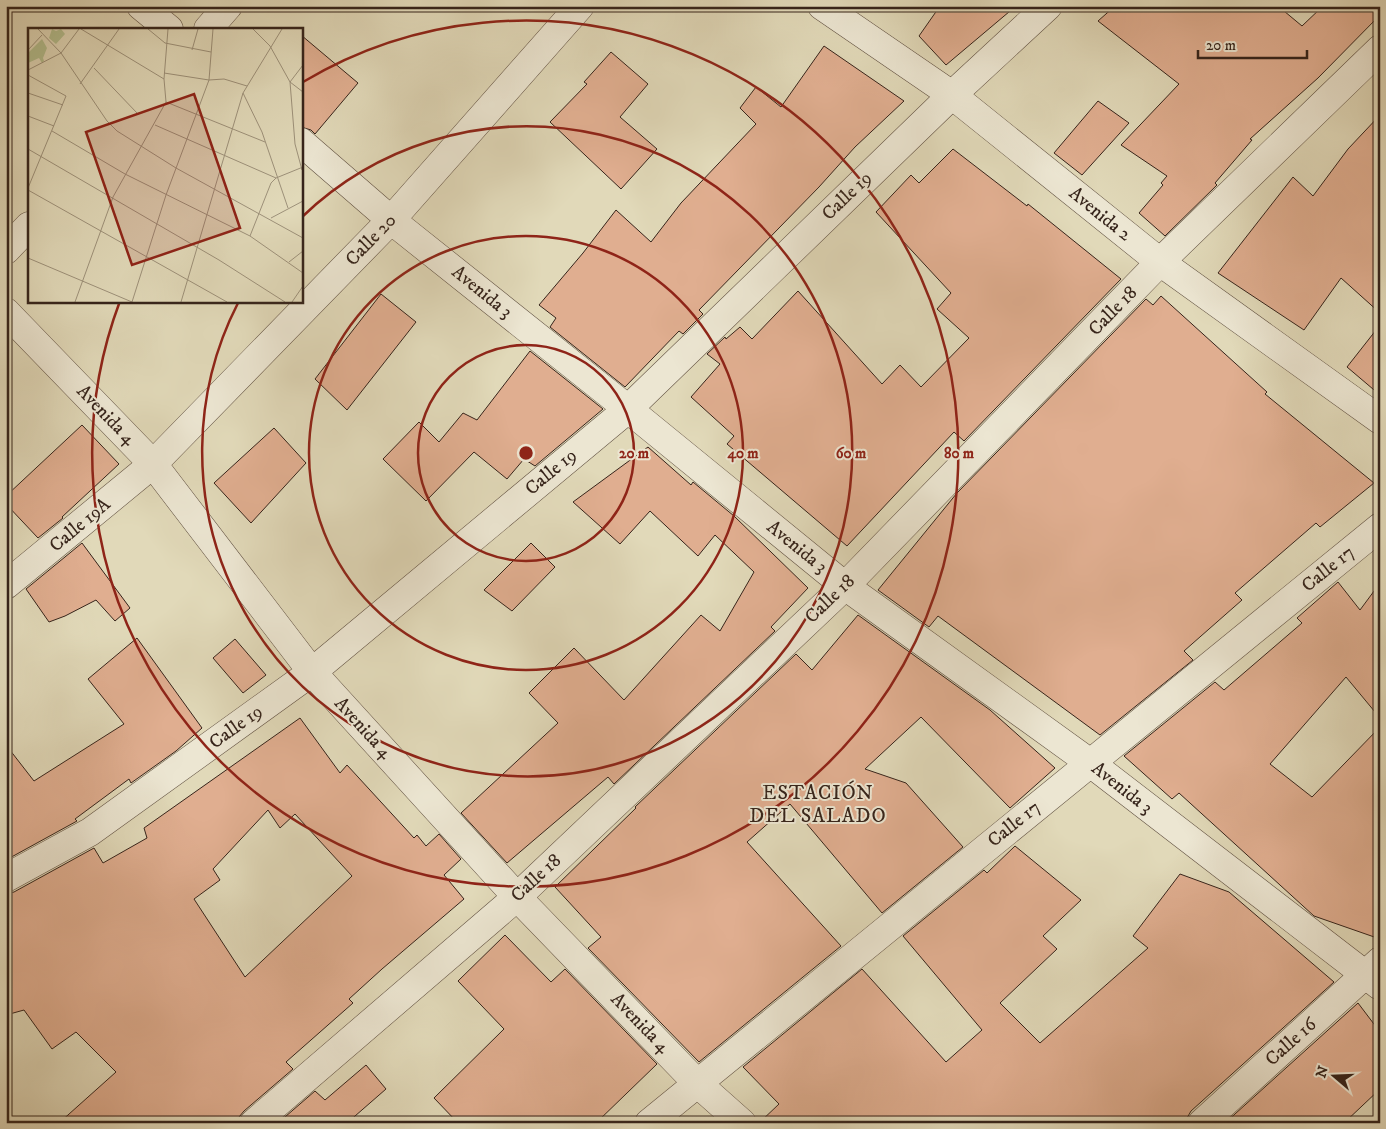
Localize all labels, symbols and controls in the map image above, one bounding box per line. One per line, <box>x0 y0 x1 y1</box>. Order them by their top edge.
inset map <box>28 28 302 302</box>
scale bar <box>1198 28 1307 60</box>
text: 20 m <box>1206 36 1236 55</box>
street label: Calle 19 <box>817 167 877 225</box>
street label: Avenida 2 <box>1064 182 1136 247</box>
street label: Calle 20 <box>341 209 401 271</box>
street label: Avenida 3 <box>447 261 517 323</box>
street label: Calle 18 <box>1084 281 1142 341</box>
street label: Avenida 4 <box>72 380 141 451</box>
centre of rings <box>517 444 535 462</box>
street label: Calle 19 <box>520 444 582 500</box>
text: 20 m <box>619 444 650 463</box>
text: 40 m <box>726 444 759 463</box>
text: 60 m <box>836 444 867 463</box>
text: 80 m <box>944 444 975 463</box>
street label: Calle 19A <box>45 492 116 557</box>
street label: Avenida 3 <box>762 516 832 578</box>
street label: Calle 17 <box>1297 541 1359 597</box>
street label: Calle 18 <box>800 570 860 628</box>
street label: Avenida 4 <box>329 692 397 764</box>
street label: Calle 19 <box>205 700 267 754</box>
street label: Avenida 3 <box>1087 757 1157 819</box>
district label: ESTACIÓN DEL SALADO <box>749 780 887 829</box>
street label: Calle 17 <box>983 796 1045 852</box>
street label: Calle 18 <box>506 849 566 907</box>
street label: Avenida 4 <box>606 988 675 1059</box>
street label: Calle 16 <box>1261 1012 1322 1071</box>
north arrow <box>1308 1052 1358 1102</box>
text: N <box>1312 1063 1333 1080</box>

